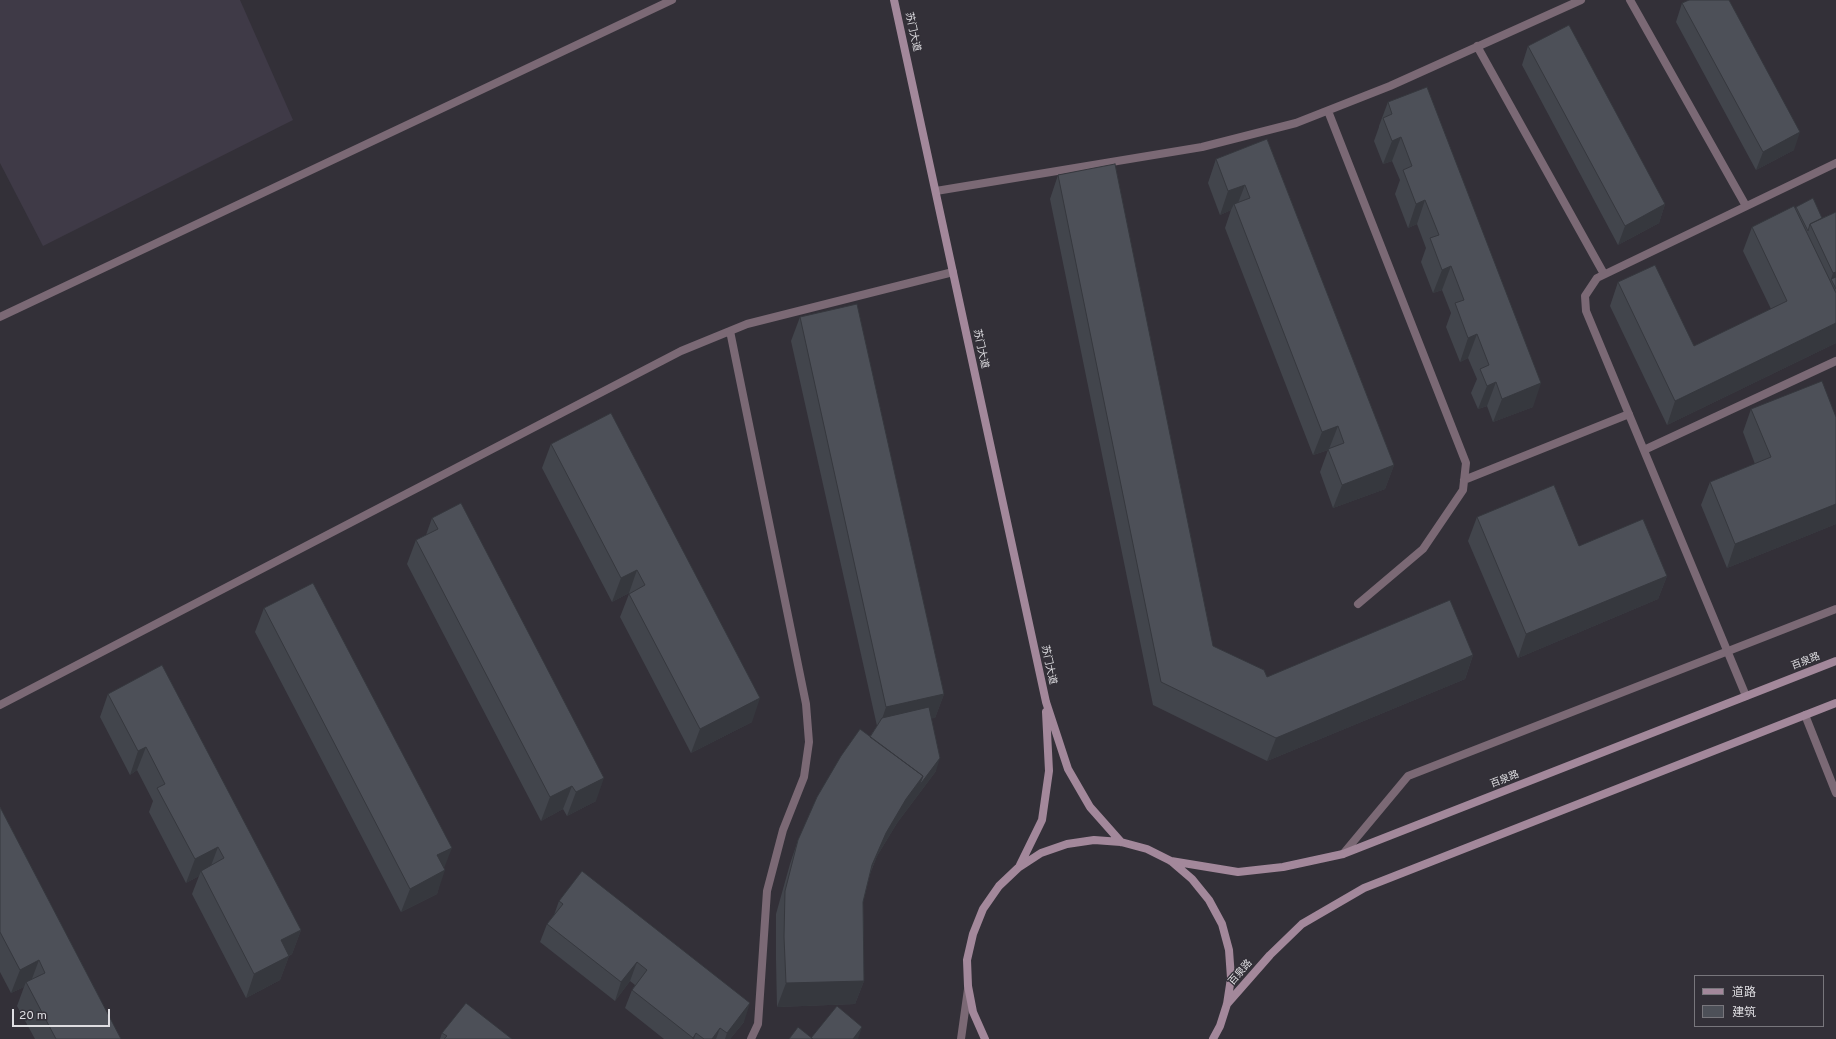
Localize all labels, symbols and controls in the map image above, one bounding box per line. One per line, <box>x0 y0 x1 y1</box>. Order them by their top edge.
street label: 苏门大道 <box>902 11 922 53</box>
street label: 苏门大道 <box>970 328 990 370</box>
street label: 苏门大道 <box>1038 644 1058 686</box>
street label: 百泉路 <box>1790 651 1822 673</box>
street label: 百泉路 <box>1489 769 1521 791</box>
street label: 百泉路 <box>1227 958 1255 988</box>
legend <box>1694 975 1824 1027</box>
text: 道路 <box>1732 985 1756 1001</box>
scale bar <box>14 1001 112 1027</box>
text: 建筑 <box>1732 1005 1756 1021</box>
text: 20 m <box>19 1008 47 1024</box>

